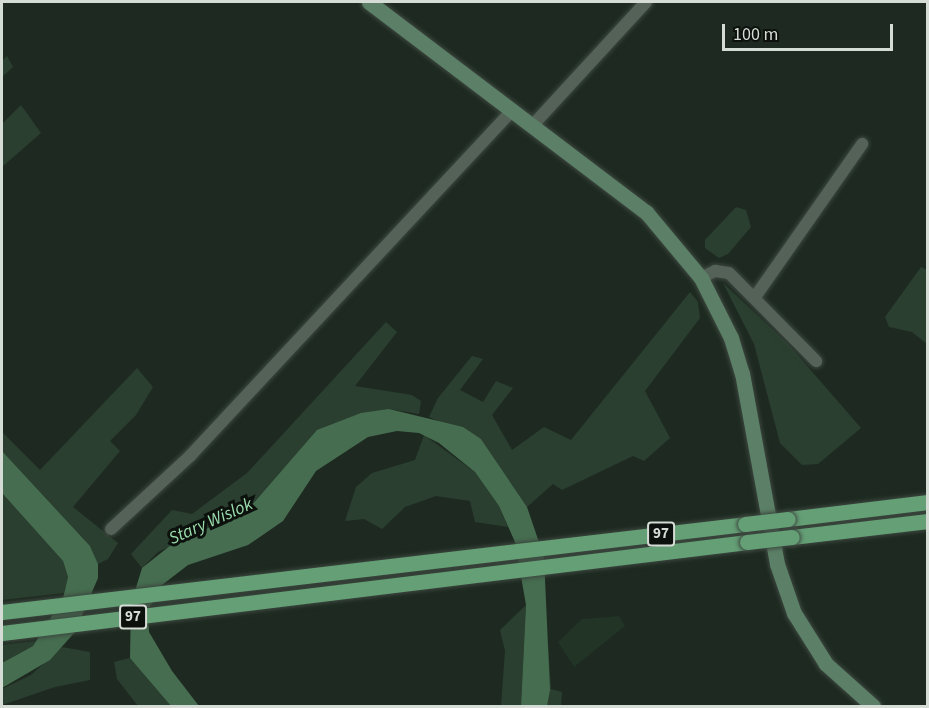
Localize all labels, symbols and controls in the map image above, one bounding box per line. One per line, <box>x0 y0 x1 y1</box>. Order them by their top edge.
scale bar <box>725 12 896 50</box>
text: 100 m <box>733 22 778 47</box>
water label: Stary Wislok <box>166 494 256 550</box>
road number: 97 <box>646 522 676 546</box>
road number: 97 <box>118 605 148 629</box>

